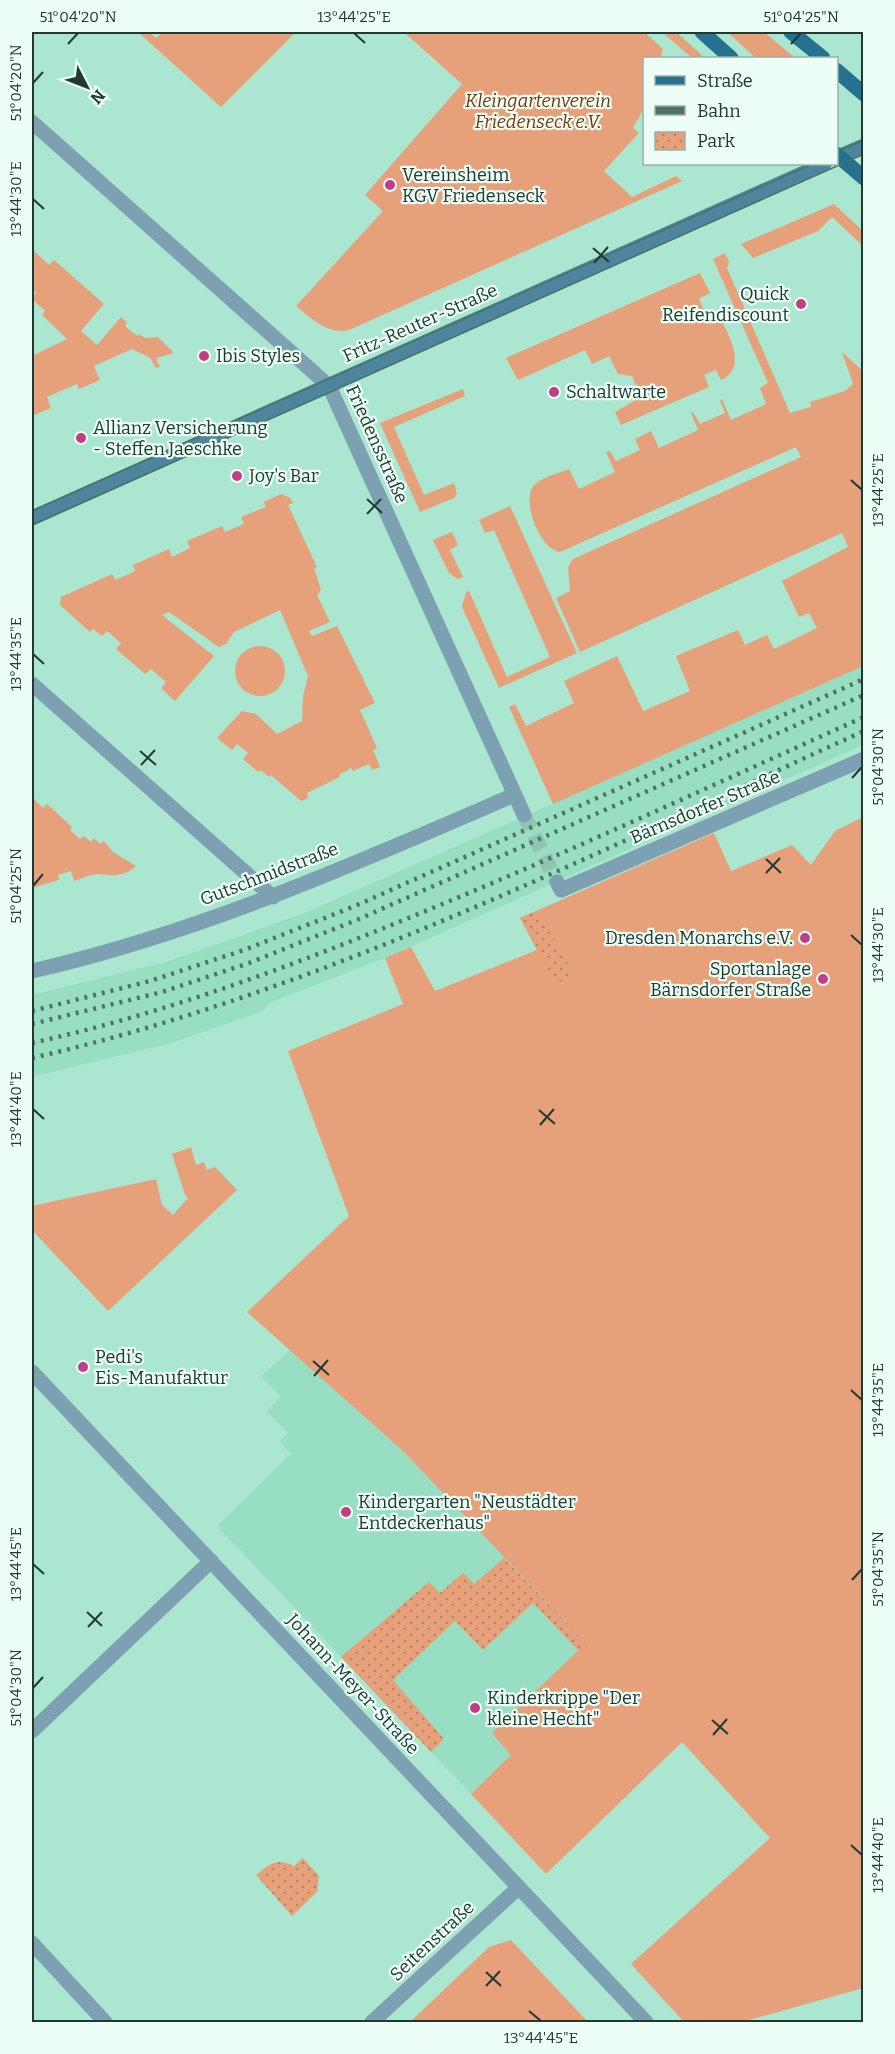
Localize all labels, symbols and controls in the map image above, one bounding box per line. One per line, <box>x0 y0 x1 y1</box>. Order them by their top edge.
text: 51°04'20"N <box>39 8 117 26</box>
text: 13°44'25"E <box>317 8 391 26</box>
text: 51°04'25"N <box>763 8 839 26</box>
text: 51°04'20"N <box>7 44 25 122</box>
north arrow <box>57 57 117 117</box>
legend <box>643 57 838 165</box>
text: Straße <box>697 70 753 92</box>
text: N <box>87 86 109 108</box>
park label: Kleingartenverein Friedenseck e.V. <box>465 90 611 133</box>
text: Bahn <box>697 100 741 122</box>
text: Park <box>697 130 736 152</box>
text: 13°44'30"E <box>7 161 25 237</box>
place label: Vereinsheim KGV Friedenseck <box>402 164 545 207</box>
marker: Vereinsheim KGV Friedenseck <box>383 178 397 192</box>
street label: Fritz-Reuter-Straße <box>339 279 501 367</box>
place label: Quick Reifendiscount <box>662 283 790 326</box>
marker: Quick Reifendiscount <box>794 297 808 311</box>
place label: Ibis Styles <box>216 345 300 367</box>
marker: Ibis Styles <box>197 349 211 363</box>
place label: Schaltwarte <box>566 381 666 403</box>
street label: Friedensstraße <box>341 382 413 506</box>
marker: Schaltwarte <box>547 385 561 399</box>
place label: Allianz Versicherung - Steffen Jaeschke <box>93 417 268 460</box>
marker: Allianz Versicherung - Steffen Jaeschke <box>74 431 88 445</box>
text: 13°44'25"E <box>869 453 887 527</box>
place label: Joy's Bar <box>248 465 319 487</box>
marker: Joy's Bar <box>230 469 244 483</box>
text: 13°44'35"E <box>7 617 25 691</box>
text: 51°04'30"N <box>869 728 887 806</box>
street label: Bärnsdorfer Straße <box>627 765 783 849</box>
street label: Gutschmidstraße <box>197 838 341 910</box>
text: 51°04'25"N <box>7 848 25 924</box>
text: 13°44'30"E <box>869 907 887 983</box>
place label: Dresden Monarchs e.V. <box>605 927 793 949</box>
marker: Dresden Monarchs e.V. <box>798 931 812 945</box>
place label: Sportanlage Bärnsdorfer Straße <box>650 958 811 1001</box>
marker: Sportanlage Bärnsdorfer Straße <box>816 972 830 986</box>
text: 13°44'40"E <box>7 1071 25 1147</box>
place label: Pedi's Eis-Manufaktur <box>95 1346 228 1389</box>
marker: Pedi's Eis-Manufaktur <box>76 1360 90 1374</box>
text: 13°44'35"E <box>869 1363 887 1437</box>
place label: Kindergarten "Neustädter Entdeckerhaus" <box>358 1491 576 1534</box>
marker: Kindergarten "Neustädter Entdeckerhaus" <box>339 1505 353 1519</box>
text: 13°44'45"E <box>7 1527 25 1601</box>
text: 51°04'35"N <box>869 1531 887 1607</box>
street label: Johann-Meyer-Straße <box>281 1608 424 1759</box>
text: 51°04'30"N <box>7 1649 25 1727</box>
place label: Kinderkrippe "Der kleine Hecht" <box>487 1687 640 1730</box>
marker: Kinderkrippe "Der kleine Hecht" <box>468 1701 482 1715</box>
text: 13°44'40"E <box>869 1817 887 1893</box>
street label: Seitenstraße <box>385 1896 479 1986</box>
text: 13°44'45"E <box>504 2029 578 2047</box>

